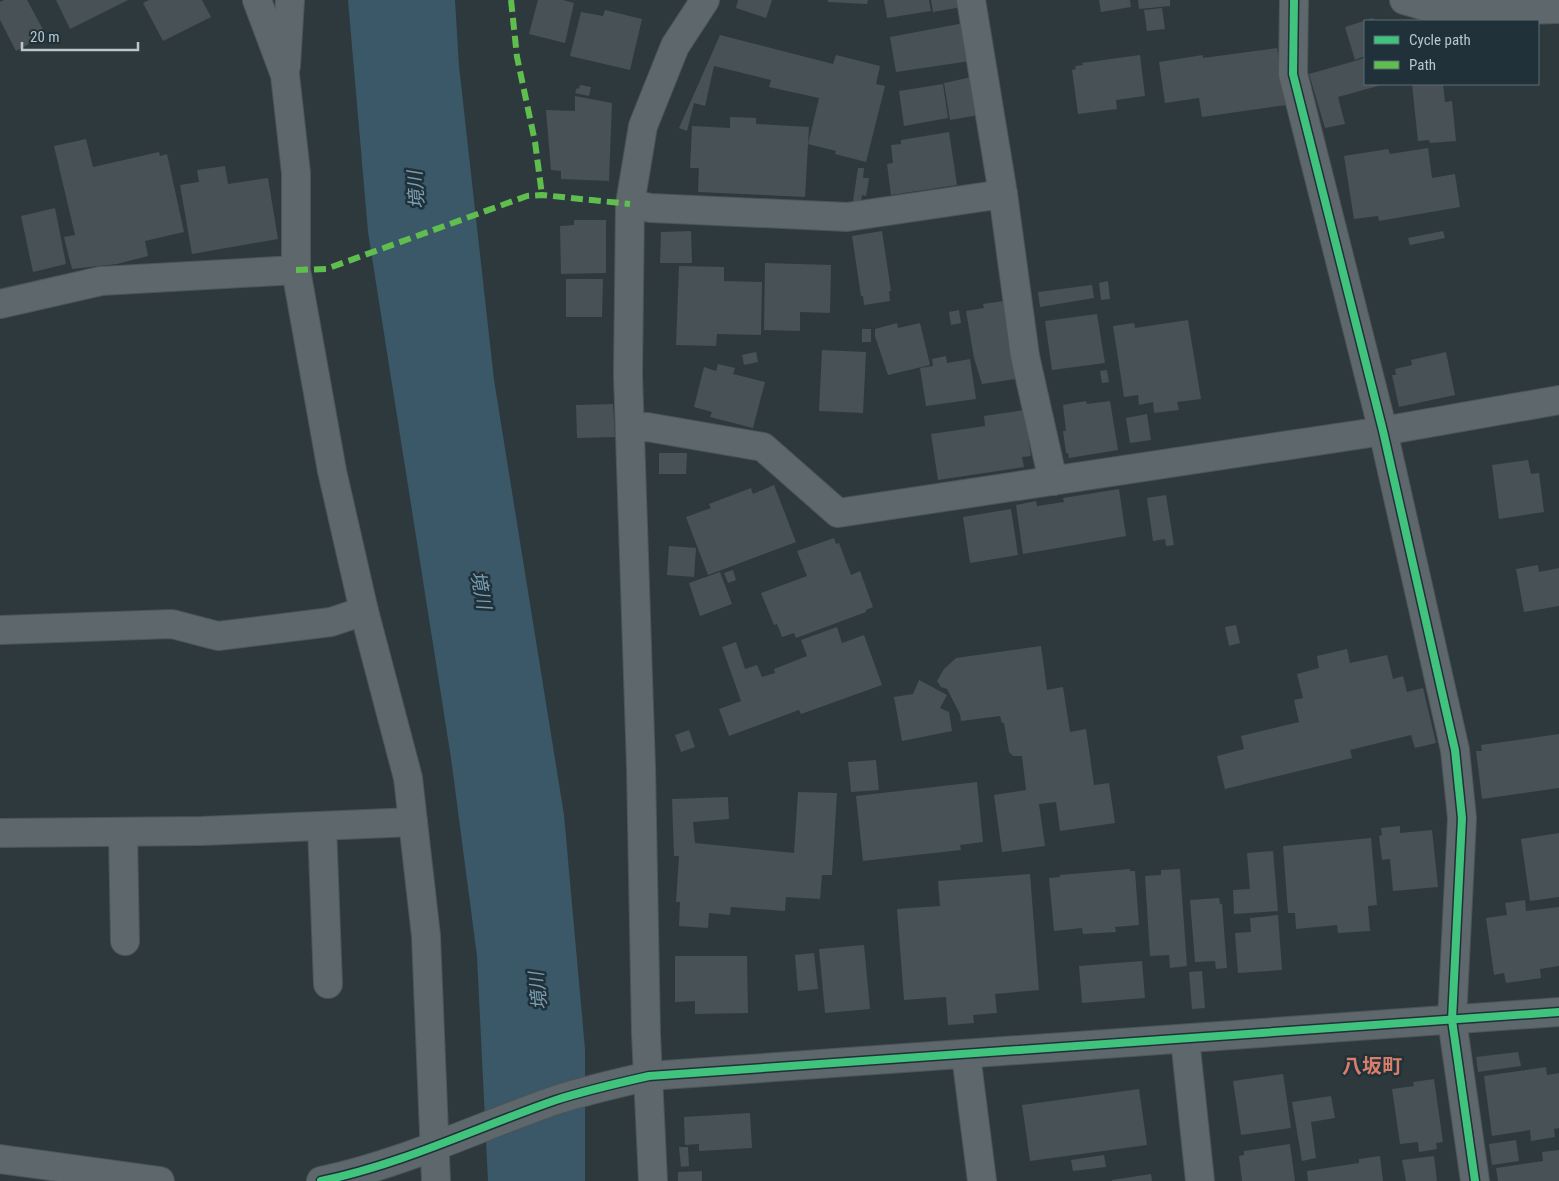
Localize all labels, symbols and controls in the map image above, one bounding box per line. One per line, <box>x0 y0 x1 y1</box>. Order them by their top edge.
scale bar <box>22 20 139 52</box>
legend <box>1364 20 1539 85</box>
text: 20 m <box>30 28 60 46</box>
text: Cycle path <box>1409 31 1471 49</box>
text: Path <box>1409 56 1436 74</box>
water label: 境川 <box>403 168 429 210</box>
water label: 境川 <box>466 569 496 613</box>
water label: 境川 <box>524 969 551 1011</box>
district label: 八坂町 <box>1342 1054 1402 1078</box>

